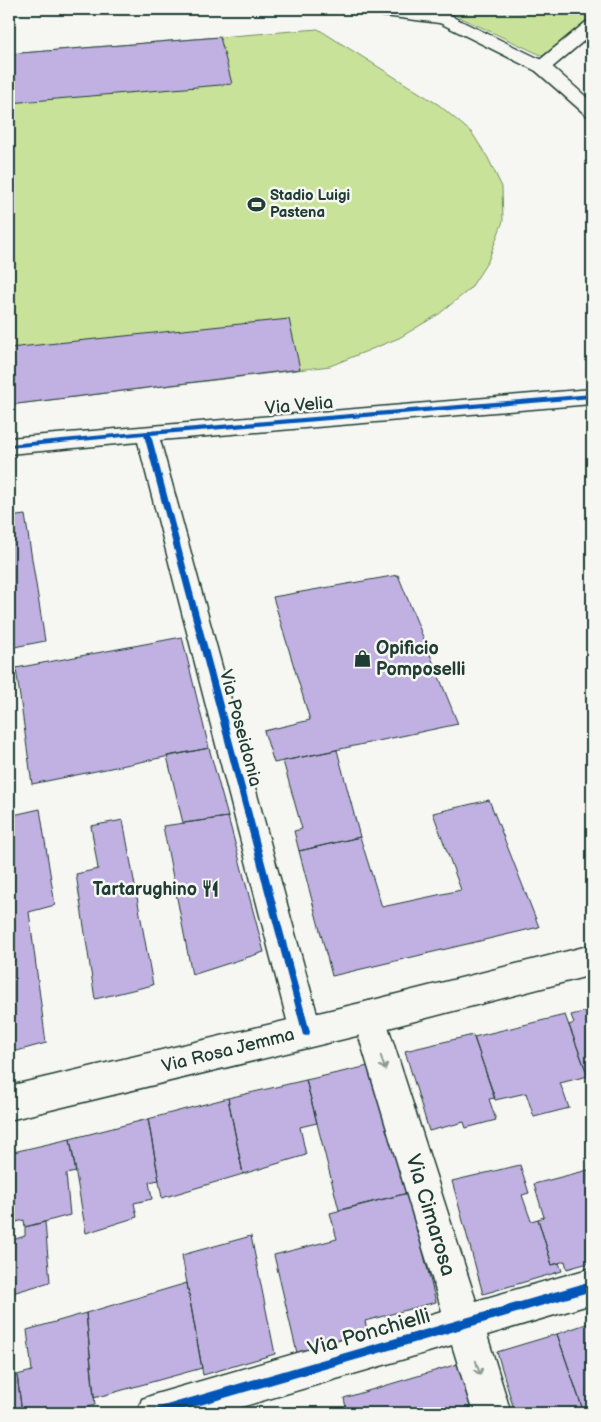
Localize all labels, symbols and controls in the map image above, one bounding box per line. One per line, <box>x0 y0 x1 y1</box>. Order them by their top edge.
place label: Stadio Luigi Pastena <box>270 186 350 222</box>
sports icon: Stadio Luigi Pastena <box>246 194 266 214</box>
street label: Via Velia <box>264 392 334 419</box>
place label: Opificio Pomposelli <box>376 638 465 680</box>
shop icon: Opificio Pomposelli <box>352 648 372 668</box>
street label: Via Poseidonia <box>215 667 266 789</box>
place label: Tartarughino <box>93 879 197 900</box>
restaurant icon: Tartarughino <box>201 879 221 899</box>
street label: Via Rosa Jemma <box>160 1024 297 1077</box>
one-way arrow <box>379 1055 389 1071</box>
street label: Via Cimarosa <box>400 1151 461 1279</box>
street label: Via Ponchielli <box>305 1303 433 1362</box>
one-way arrow <box>474 1359 484 1375</box>

